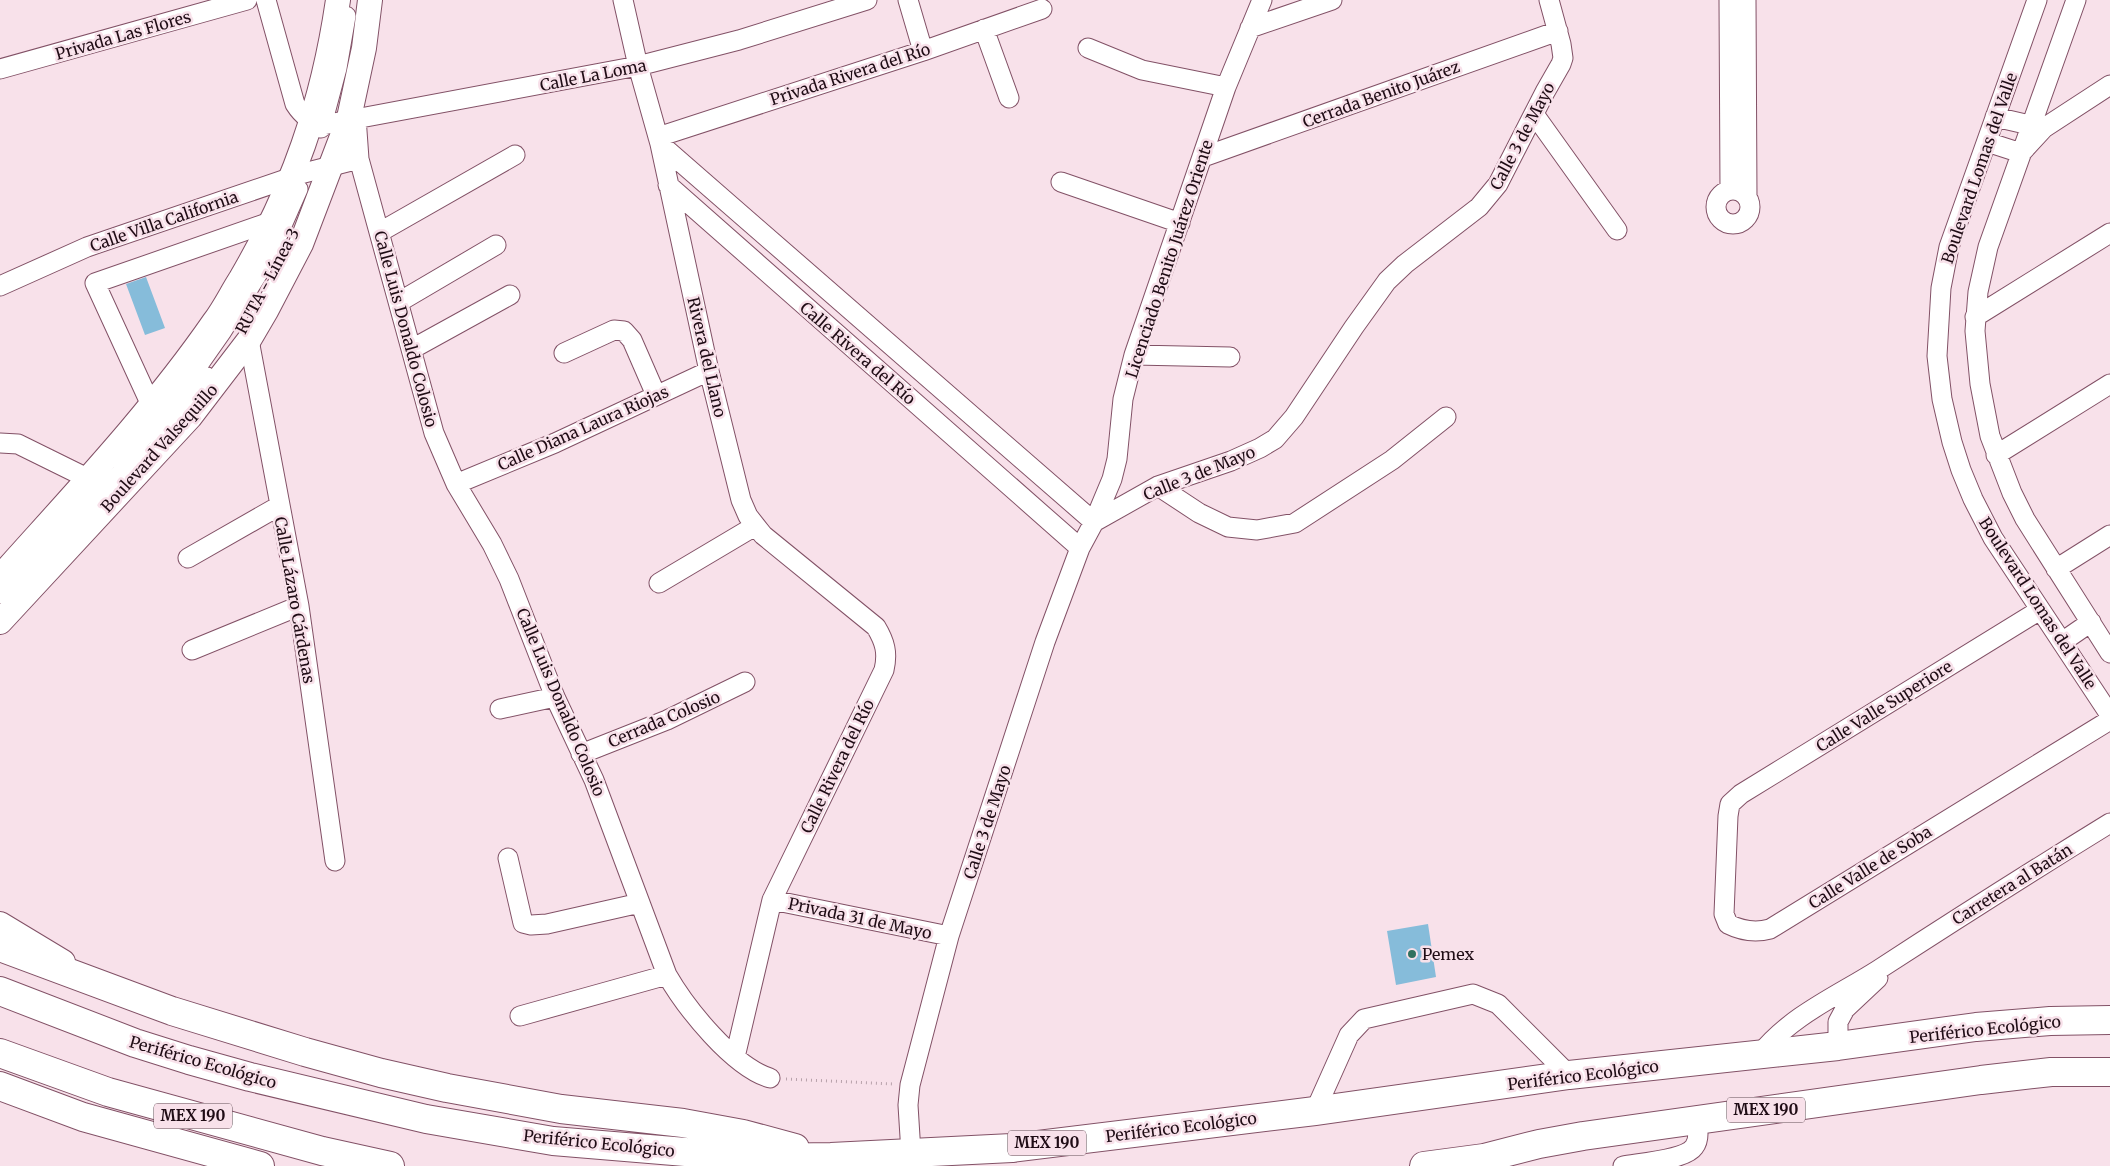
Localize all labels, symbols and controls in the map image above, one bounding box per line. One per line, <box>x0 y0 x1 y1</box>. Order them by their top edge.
street label: Privada Las Flores <box>53 6 193 64</box>
street label: Privada Rivera del Río <box>767 39 933 109</box>
street label: Calle La Loma <box>538 55 648 95</box>
street label: Cerrada Benito Juárez <box>1300 56 1463 132</box>
street label: Boulevard Lomas del Valle <box>1937 70 2021 266</box>
street label: Calle 3 de Mayo <box>1485 79 1559 193</box>
street label: Licenciado Benito Juárez Oriente <box>1121 137 1217 381</box>
street label: Calle Villa California <box>87 186 241 256</box>
street label: RUTA - Línea 3 <box>231 225 303 337</box>
street label: Calle Luis Donaldo Colosio <box>370 229 442 429</box>
street label: Rivera del Llano <box>683 295 731 419</box>
street label: Calle Rivera del Río <box>796 297 920 409</box>
street label: Boulevard Valsequillo <box>96 380 222 516</box>
street label: Calle Diana Laura Riojas <box>494 381 672 475</box>
street label: Calle 3 de Mayo <box>1140 441 1258 505</box>
street label: Boulevard Lomas del Valle <box>1975 513 2101 693</box>
street label: Calle Lázaro Cárdenas <box>270 515 320 685</box>
street label: Calle Luis Donaldo Colosio <box>512 605 610 799</box>
street label: Calle Valle Superiore <box>1812 656 1956 756</box>
street label: Cerrada Colosio <box>605 686 723 752</box>
street label: Calle Rivera del Río <box>796 696 878 836</box>
street label: Calle 3 de Mayo <box>959 762 1015 882</box>
street label: Calle Valle de Soba <box>1805 821 1936 913</box>
street label: Carretera al Batán <box>1948 839 2076 929</box>
street label: Privada 31 de Mayo <box>786 893 934 943</box>
place label: Pemex <box>1422 944 1475 964</box>
marker: Pemex <box>1406 948 1418 960</box>
street label: Periférico Ecológico <box>1908 1011 2062 1047</box>
street label: Periférico Ecológico <box>127 1031 279 1093</box>
street label: Periférico Ecológico <box>1506 1056 1660 1094</box>
road number: MEX 190 <box>1727 1098 1805 1122</box>
road number: MEX 190 <box>154 1104 232 1128</box>
street label: Periférico Ecológico <box>1104 1108 1258 1146</box>
street label: Periférico Ecológico <box>522 1125 676 1161</box>
road number: MEX 190 <box>1008 1130 1086 1156</box>

